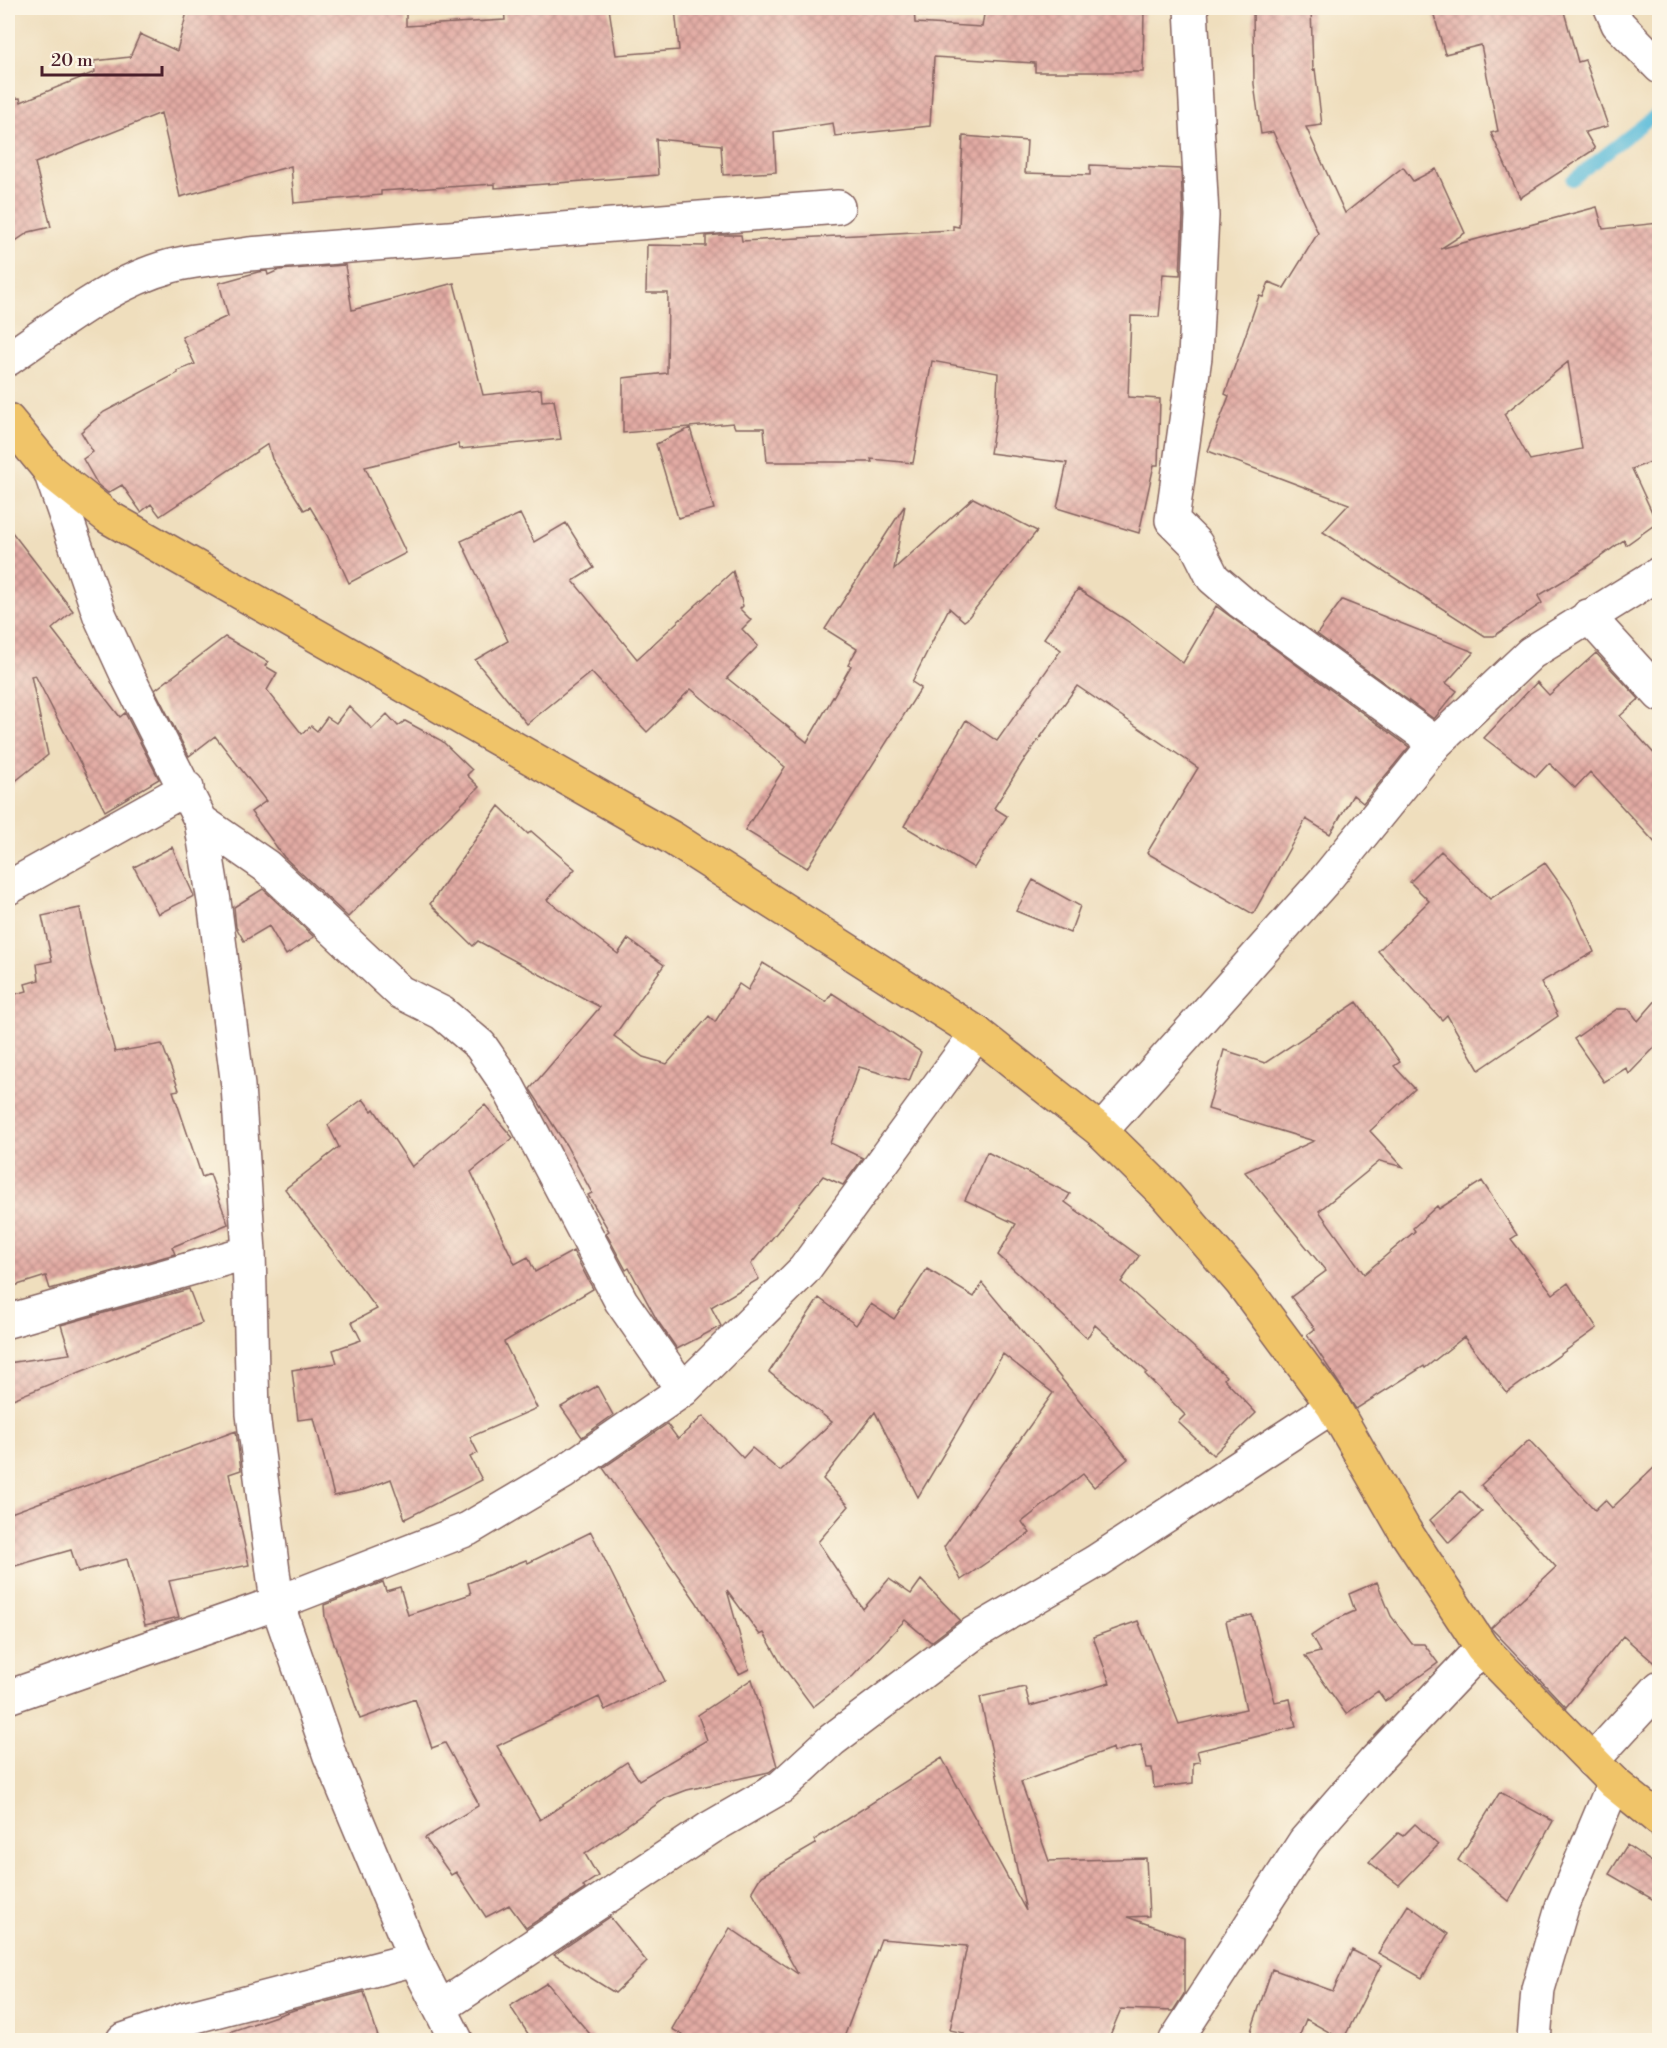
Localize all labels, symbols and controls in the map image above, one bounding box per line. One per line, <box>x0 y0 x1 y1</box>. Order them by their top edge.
scale bar <box>42 39 162 77</box>
text: 20 m <box>51 49 93 72</box>

